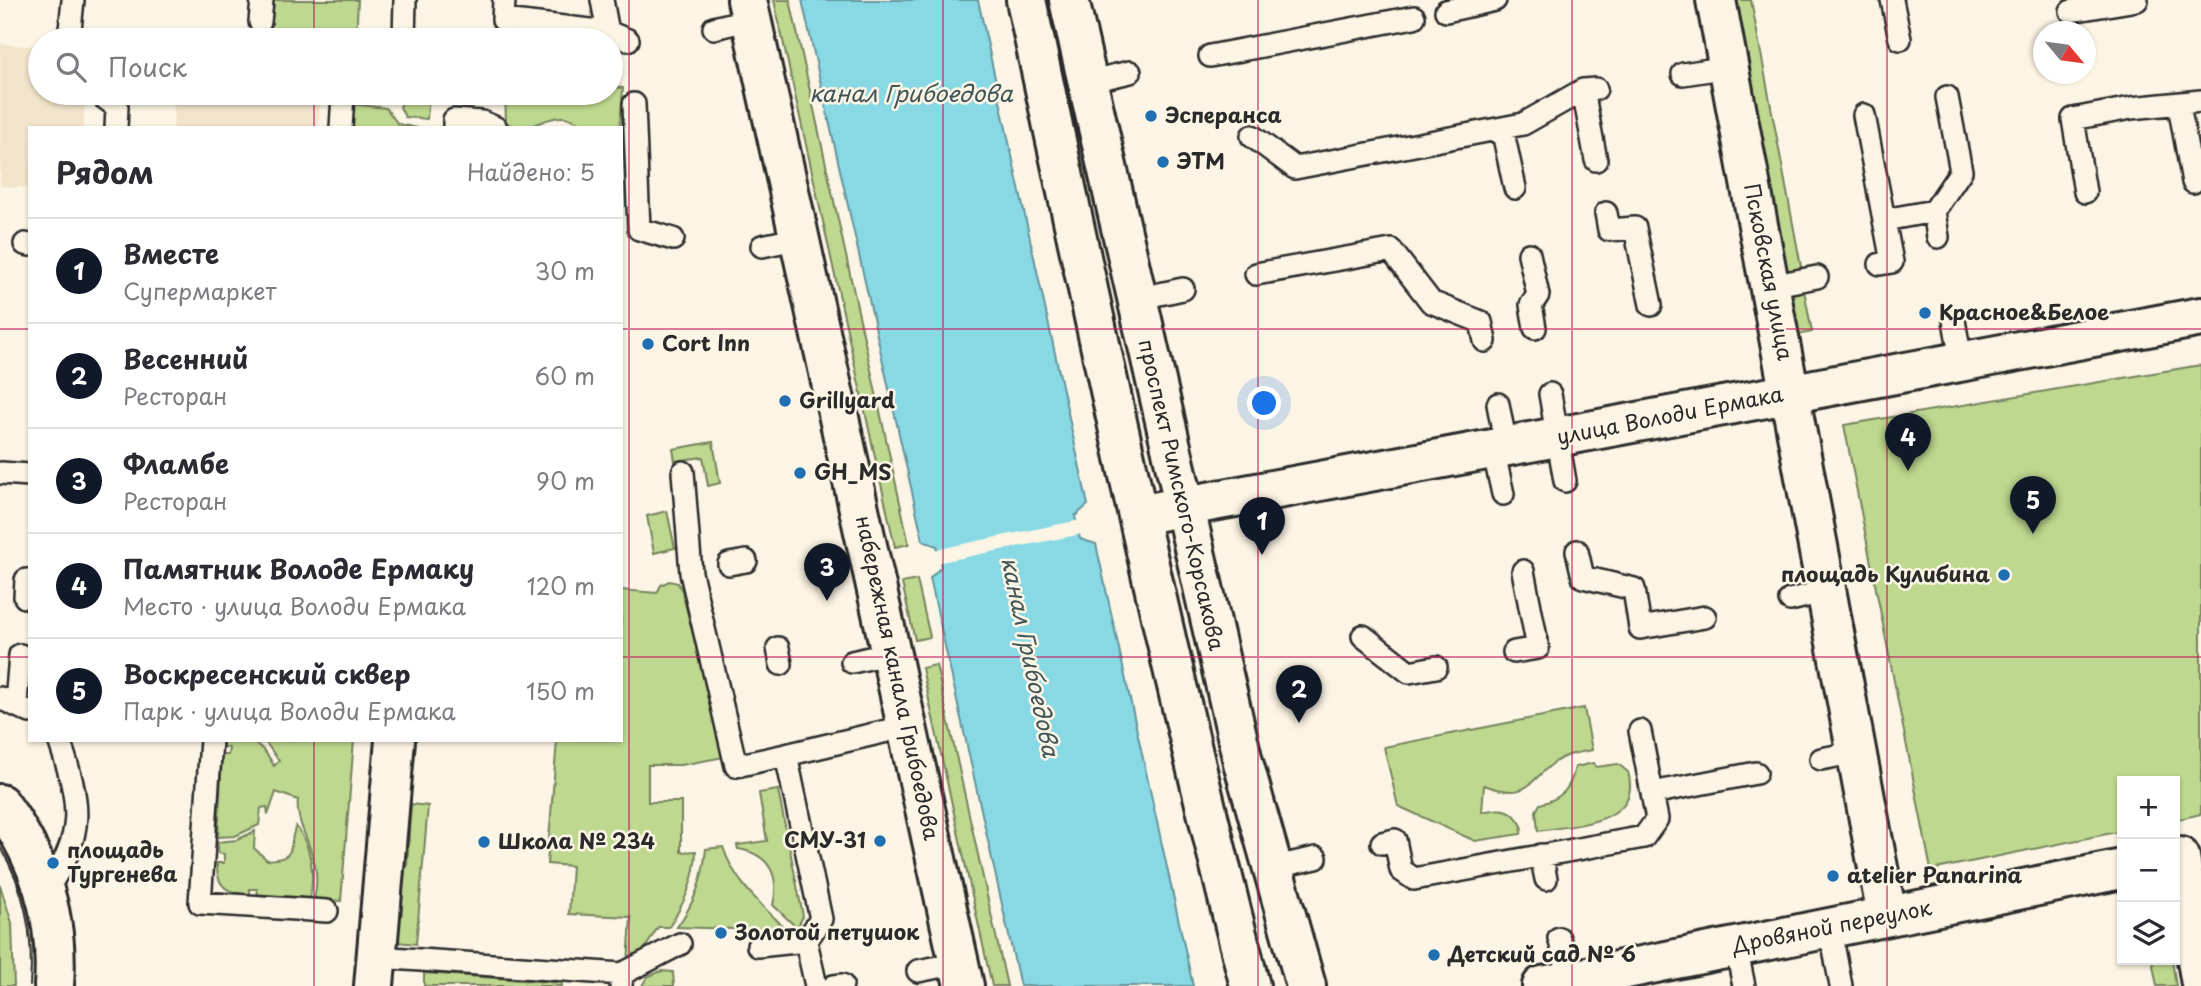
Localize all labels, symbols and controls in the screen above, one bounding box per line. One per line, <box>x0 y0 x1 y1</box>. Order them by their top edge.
north arrow <box>2033 21 2096 84</box>
search box <box>28 28 623 105</box>
text: Поиск <box>108 47 187 86</box>
icon: search <box>52 48 90 86</box>
water label: канал Грибоедова <box>809 75 1014 110</box>
place label: Эсперанса <box>1165 98 1282 130</box>
marker: Эсперанса <box>1143 108 1159 124</box>
place label: ЭТМ <box>1176 144 1225 176</box>
text: Рядом <box>56 149 154 194</box>
text: Найдено: 5 <box>467 154 595 189</box>
marker: ЭТМ <box>1155 154 1171 170</box>
street label: Псковская улица <box>1737 180 1803 364</box>
text: Вместе <box>123 234 219 273</box>
text: 1 <box>74 253 85 288</box>
text: 30 m <box>534 253 595 288</box>
text: Супермаркет <box>123 273 277 308</box>
place label: Красное&Белое <box>1939 295 2109 327</box>
marker: Красное&Белое <box>1917 305 1933 321</box>
place label: Cort Inn <box>662 326 750 358</box>
marker: Cort Inn <box>640 336 656 352</box>
street label: проспект Римского-Корсакова <box>1132 336 1234 653</box>
text: Весенний <box>123 339 248 378</box>
text: 2 <box>71 358 87 393</box>
text: 60 m <box>535 358 595 393</box>
street label: улица Володи Ермака <box>1554 376 1786 452</box>
text: Ресторан <box>123 378 227 413</box>
place label: Grillyard <box>799 383 895 415</box>
your location <box>1247 386 1281 420</box>
marker: Grillyard <box>777 393 793 409</box>
pin: 4 <box>1885 413 1931 471</box>
text: Фламбе <box>123 444 229 483</box>
place label: GH_MS <box>814 455 892 487</box>
text: 3 <box>71 463 87 498</box>
text: 90 m <box>536 463 595 498</box>
marker: GH_MS <box>792 465 808 481</box>
pin: 5 <box>2010 476 2056 534</box>
text: Ресторан <box>123 483 227 518</box>
pin: 1 <box>1239 497 1285 555</box>
street label: набережная канала Грибоедова <box>849 512 949 843</box>
pin: 3 <box>804 543 850 601</box>
text: Памятник Володе Ермаку <box>123 549 474 588</box>
water label: канал Грибоедова <box>993 553 1070 761</box>
place label: площадь Кулибина <box>1781 557 1990 589</box>
marker: площадь Кулибина <box>1996 567 2012 583</box>
text: 4 <box>71 568 87 603</box>
text: 120 m <box>527 568 595 603</box>
text: Место · улица Володи Ермака <box>123 588 466 623</box>
text: Воскресенский сквер <box>123 654 410 693</box>
pin: 2 <box>1276 665 1322 723</box>
text: 5 <box>72 673 86 708</box>
text: 150 m <box>526 673 595 708</box>
text: Парк · улица Володи Ермака <box>123 693 456 728</box>
map controls <box>2117 776 2180 965</box>
button: + <box>2117 776 2180 839</box>
place label: СМУ-31 <box>784 823 866 855</box>
place label: Школа № 234 <box>498 824 655 856</box>
place label: площадь Тургенева <box>67 833 177 889</box>
marker: СМУ-31 <box>872 833 888 849</box>
marker: Школа № 234 <box>476 834 492 850</box>
button: − <box>2117 839 2180 902</box>
marker: площадь Тургенева <box>45 855 61 871</box>
place label: atelier Panarina <box>1847 858 2023 890</box>
marker: atelier Panarina <box>1825 868 1841 884</box>
street label: Дровяной переулок <box>1728 890 1934 960</box>
button: layers <box>2117 902 2180 965</box>
place label: Золотой петушок <box>734 915 920 947</box>
marker: Золотой петушок <box>713 925 729 941</box>
place label: Детский сад № 6 <box>1447 937 1636 969</box>
marker: Детский сад № 6 <box>1426 947 1442 963</box>

